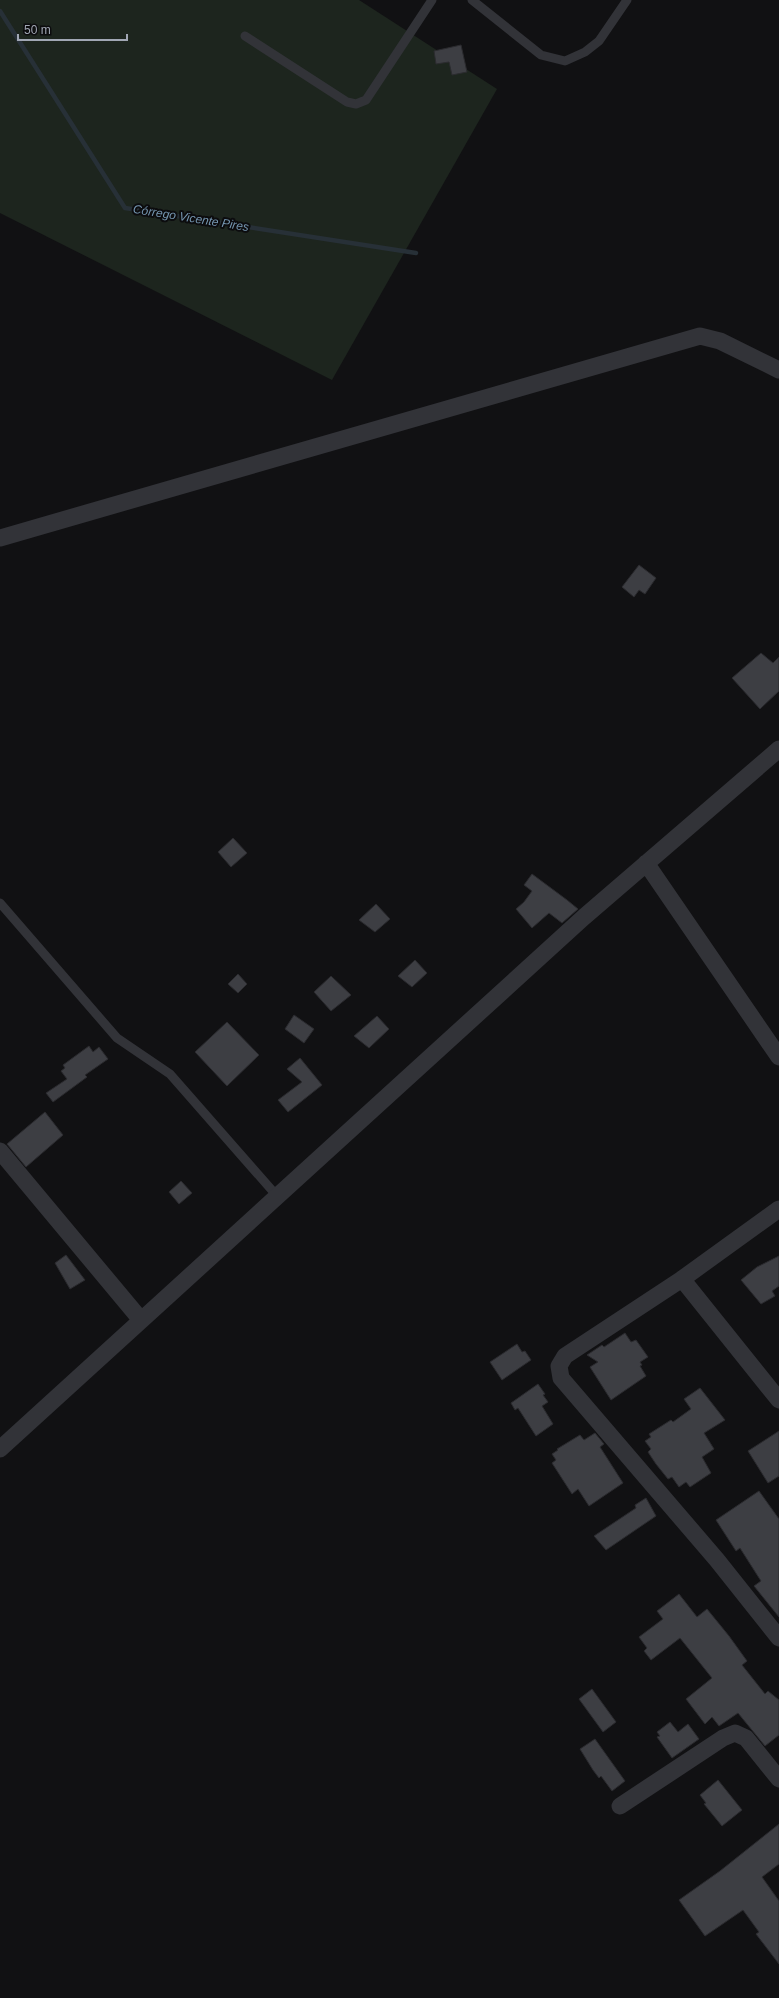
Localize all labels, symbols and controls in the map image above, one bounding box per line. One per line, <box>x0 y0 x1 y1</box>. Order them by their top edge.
scale bar <box>18 16 127 42</box>
text: 50 m <box>24 23 51 37</box>
water label: Córrego Vicente Pires <box>132 202 250 234</box>

